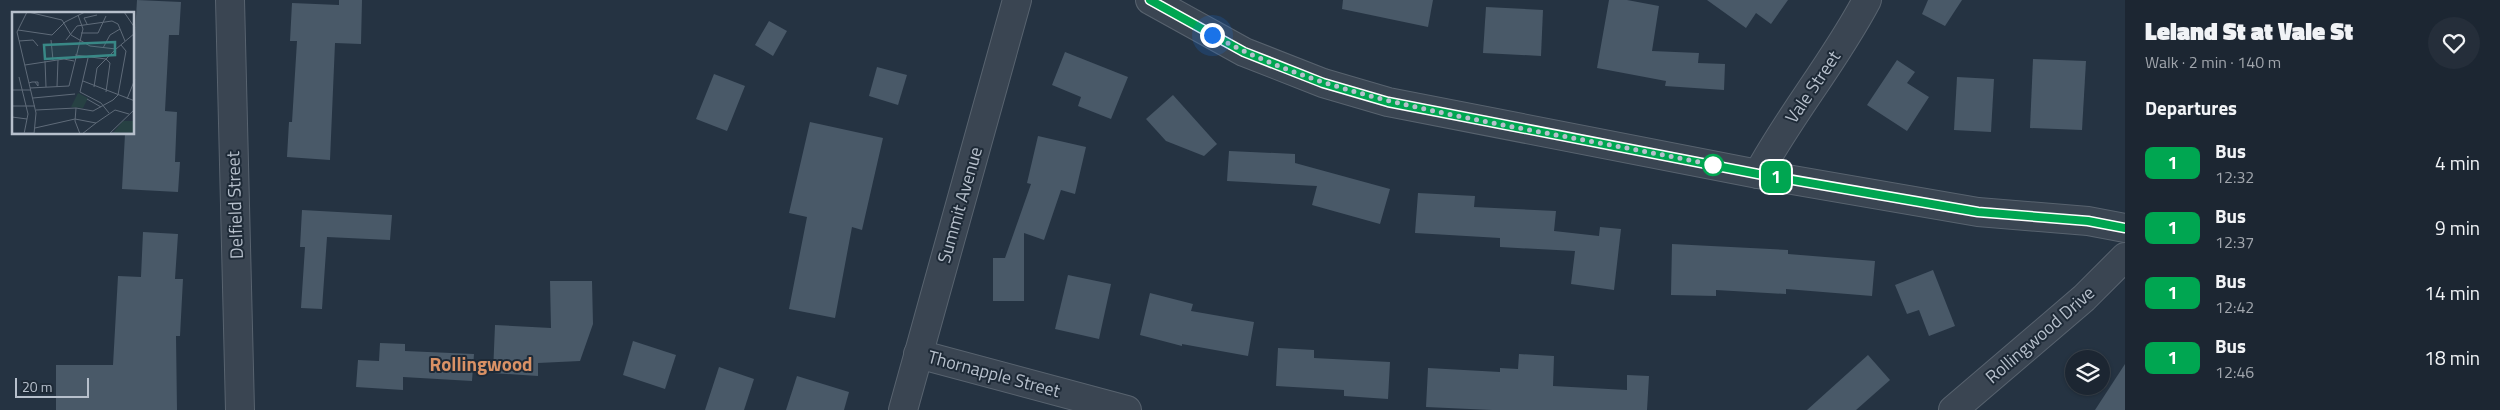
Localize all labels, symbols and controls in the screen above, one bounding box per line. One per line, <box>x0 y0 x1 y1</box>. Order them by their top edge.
inset map <box>12 12 135 135</box>
text: Leland St at Vale St <box>2145 13 2353 49</box>
button: heart <box>2428 17 2480 69</box>
your location <box>1200 23 1225 48</box>
street label: Vale Street <box>1778 44 1847 129</box>
text: Walk · 2 min · 140 m <box>2145 50 2281 74</box>
text: Departures <box>2145 93 2237 122</box>
text: Bus <box>2215 136 2246 165</box>
street label: Summit Avenue <box>930 143 989 266</box>
text: 4 min <box>2435 148 2480 177</box>
text: 1 <box>2167 149 2178 176</box>
street label: Delfield Street <box>219 150 250 259</box>
unlabelled marker <box>1702 154 1724 176</box>
line badge: 1 <box>1760 161 1792 193</box>
text: 1 <box>1771 163 1781 190</box>
text: 12:32 <box>2215 165 2254 189</box>
text: Bus <box>2215 201 2246 230</box>
text: 9 min <box>2435 213 2480 242</box>
text: 1 <box>2167 214 2178 241</box>
text: 12:37 <box>2215 230 2254 254</box>
text: Bus <box>2215 266 2246 295</box>
text: 14 min <box>2424 278 2480 307</box>
street label: Rollingwood Drive <box>1979 279 2100 390</box>
text: 1 <box>2167 279 2178 306</box>
text: 12:42 <box>2215 295 2254 319</box>
text: Bus <box>2215 331 2246 360</box>
street label: Thornapple Street <box>925 343 1064 404</box>
text: 18 min <box>2424 343 2480 372</box>
text: 1 <box>2167 344 2178 371</box>
district label: Rollingwood <box>430 349 532 378</box>
map controls <box>2065 350 2110 395</box>
button: layers <box>2065 350 2110 395</box>
text: 12:46 <box>2215 360 2254 384</box>
scale bar <box>15 375 89 398</box>
text: 20 m <box>22 376 52 397</box>

